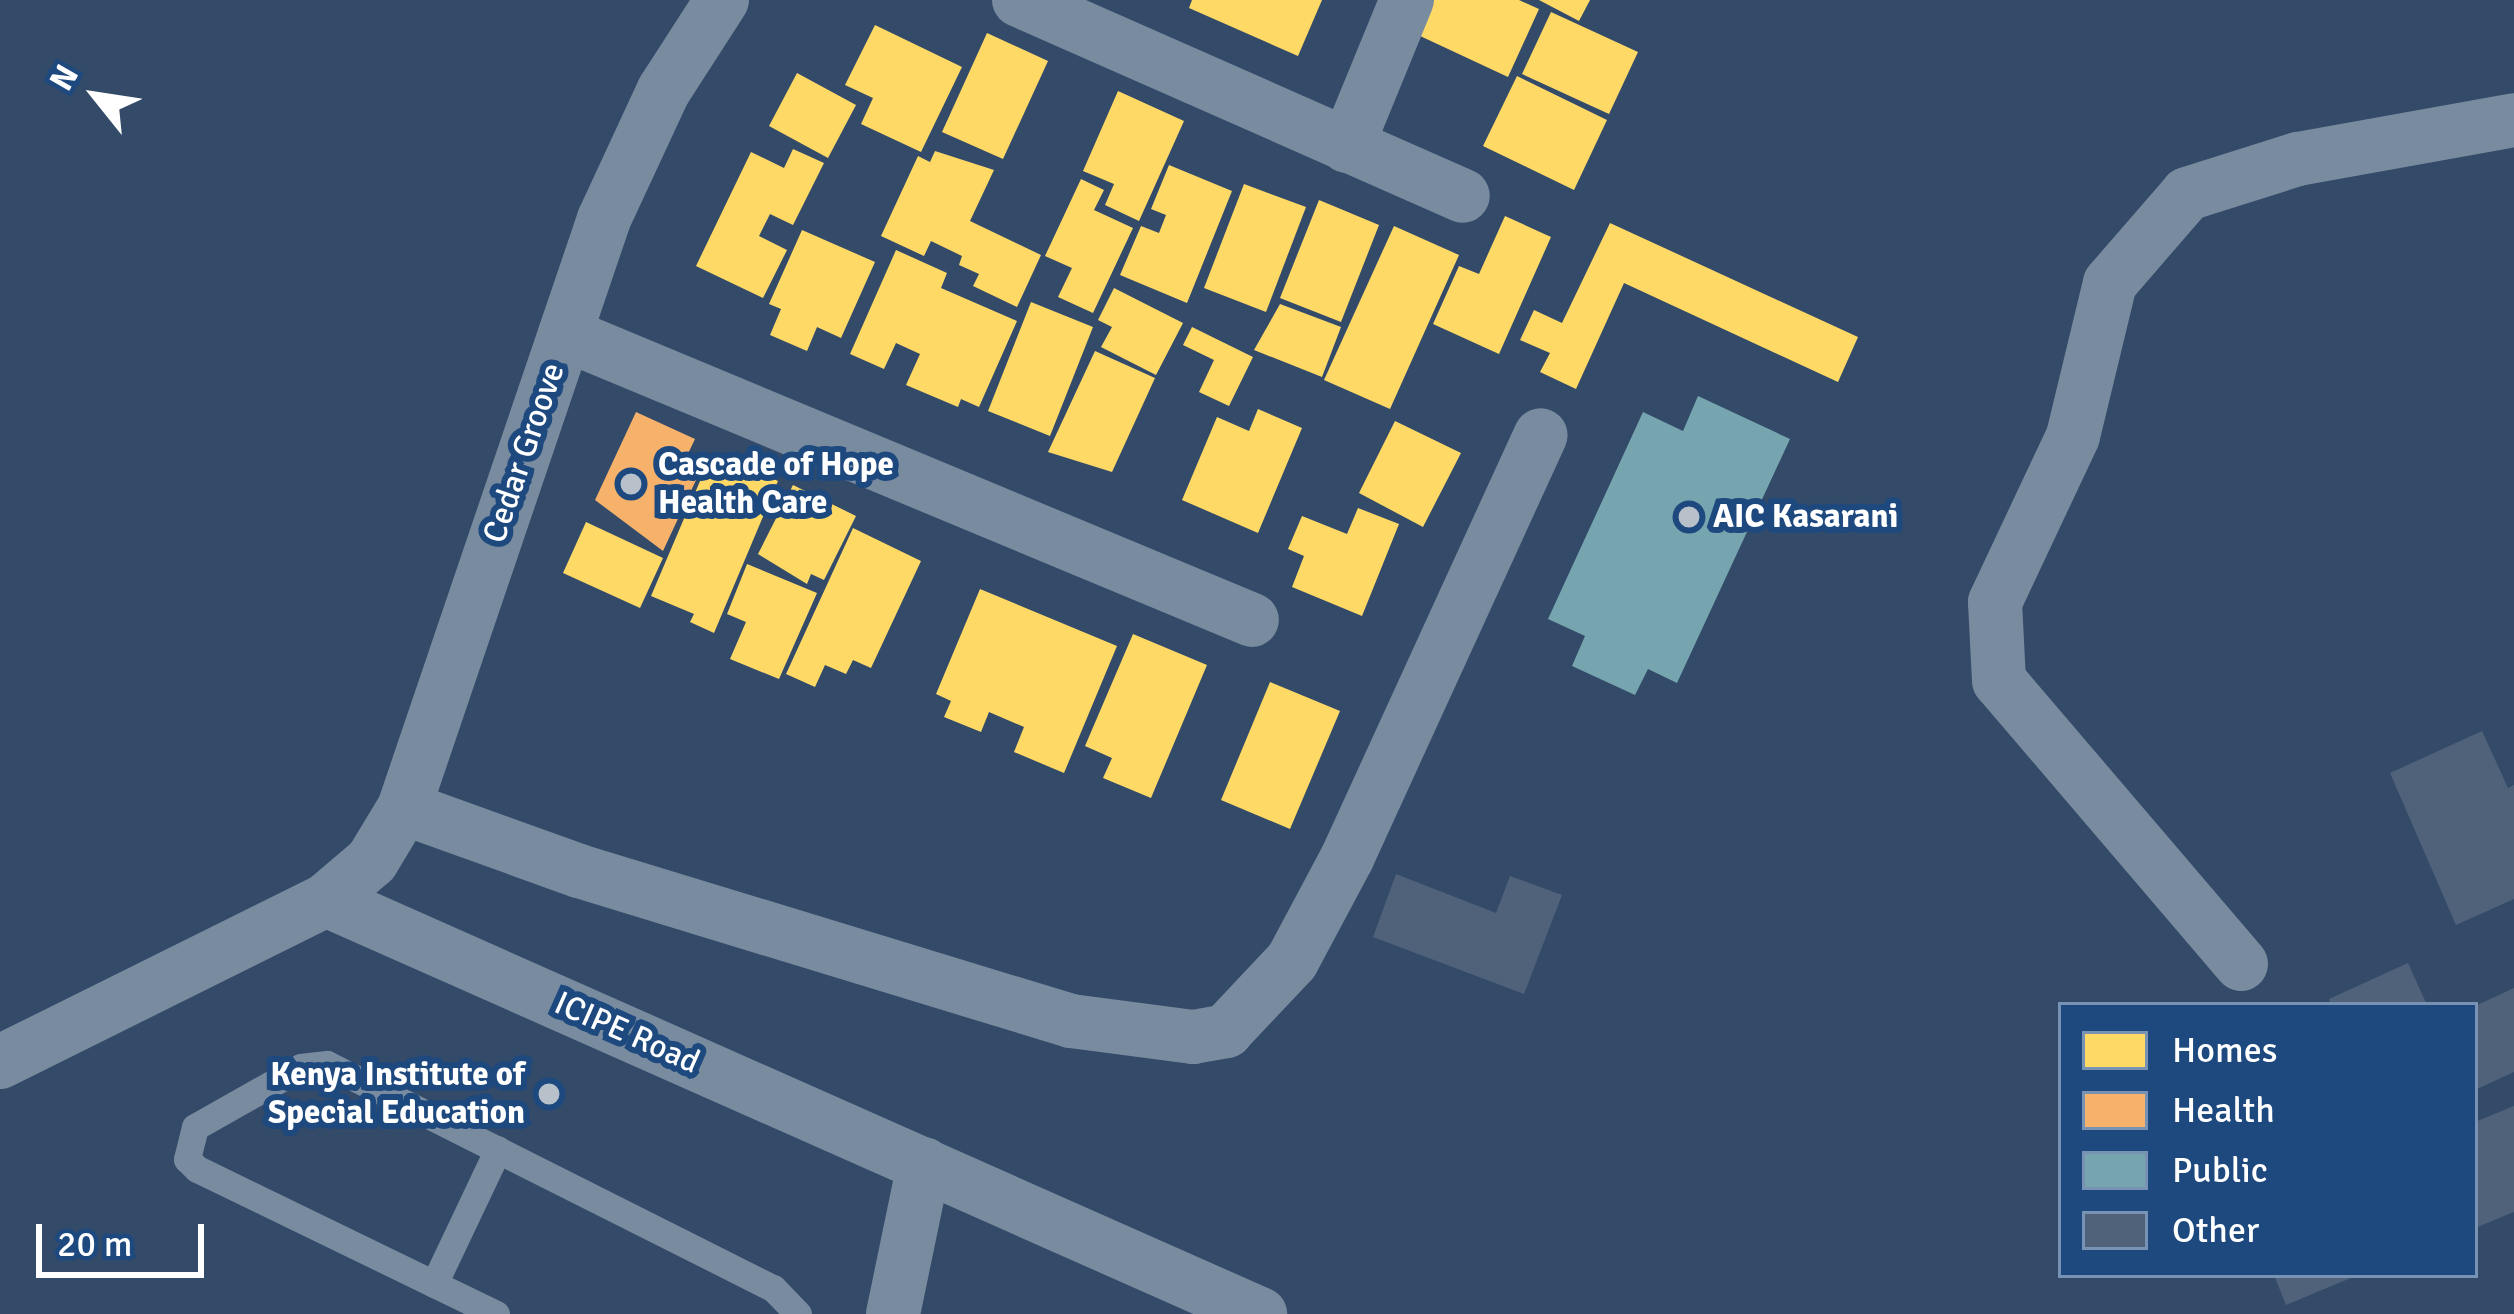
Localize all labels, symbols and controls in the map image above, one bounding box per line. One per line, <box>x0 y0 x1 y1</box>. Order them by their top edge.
north arrow <box>36 36 156 156</box>
text: N <box>41 58 88 98</box>
street label: Cedar Groove <box>475 358 573 548</box>
place label: Cascade of Hope Health Care <box>658 445 894 523</box>
marker: Cascade of Hope Health Care <box>615 468 647 500</box>
place label: AIC Kasarani <box>1713 497 1898 537</box>
marker: AIC Kasarani <box>1676 504 1702 530</box>
street label: ICIPE Road <box>548 983 706 1083</box>
legend <box>2058 1002 2478 1278</box>
text: Homes <box>2172 1028 2277 1073</box>
place label: Kenya Institute of Special Education <box>268 1055 525 1133</box>
marker: Kenya Institute of Special Education <box>536 1081 562 1107</box>
text: Health <box>2172 1088 2275 1133</box>
text: Public <box>2172 1148 2268 1193</box>
scale bar <box>42 1200 210 1274</box>
text: Other <box>2172 1208 2259 1253</box>
text: 20 m <box>57 1222 133 1267</box>

